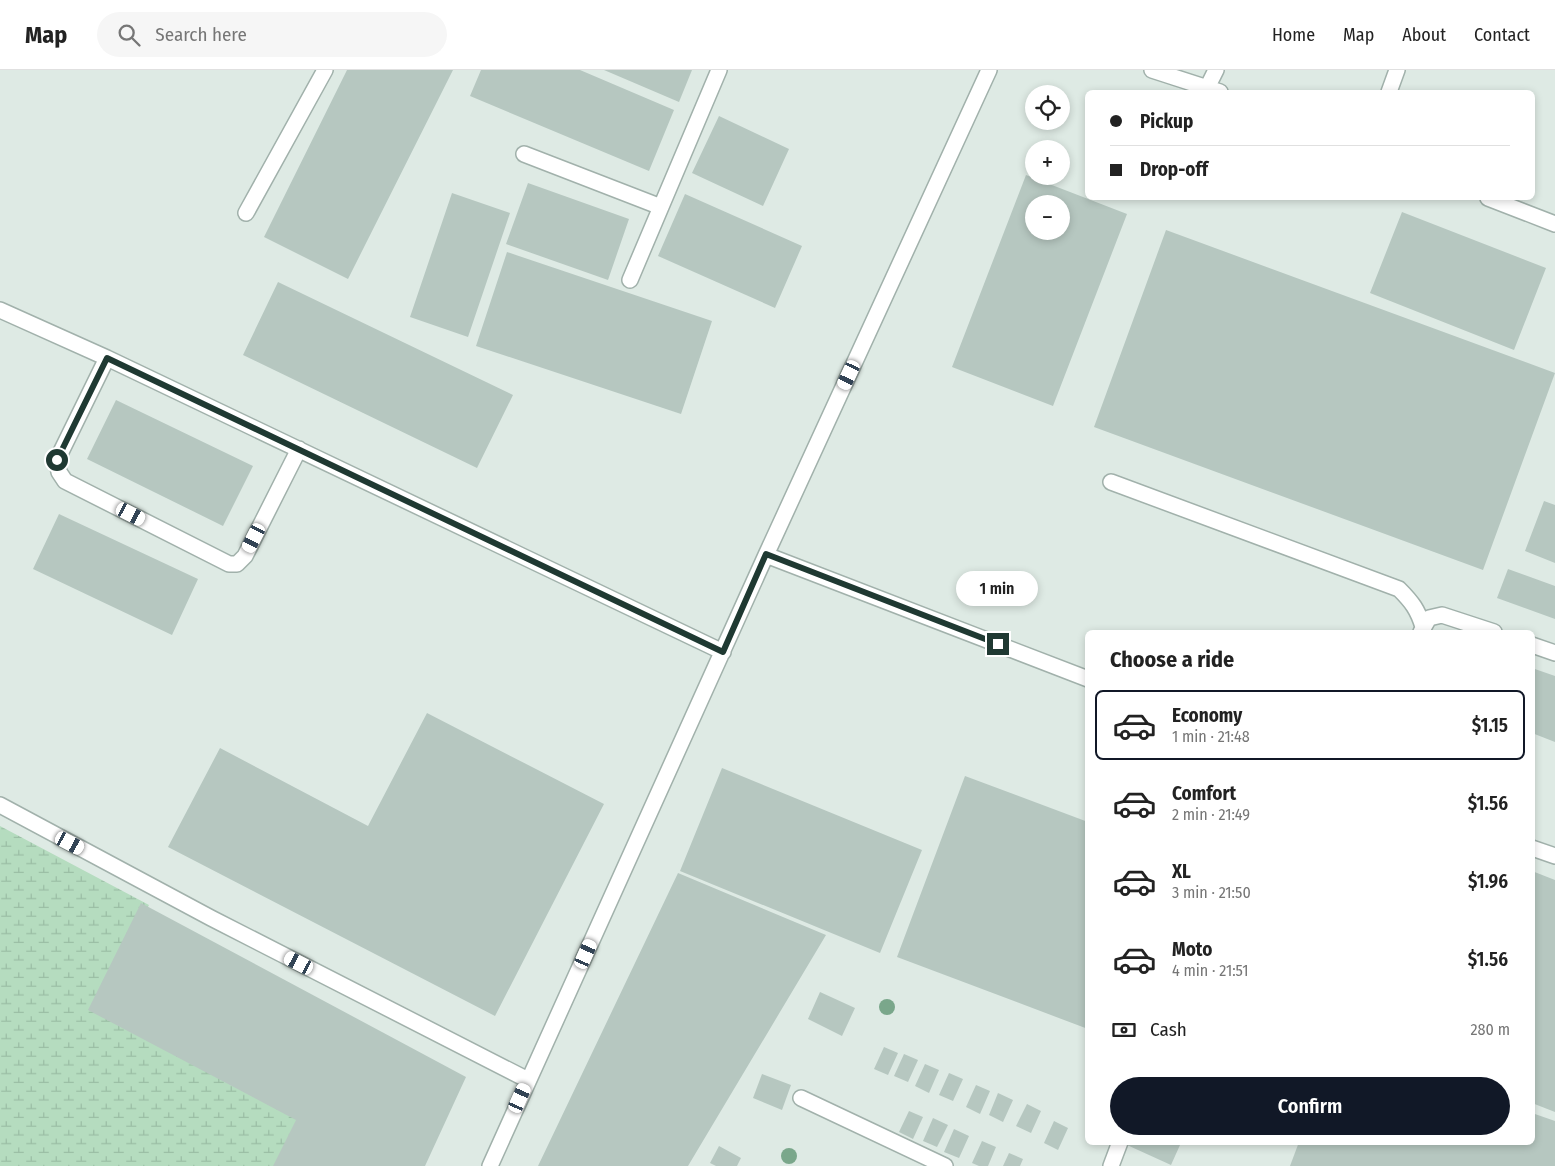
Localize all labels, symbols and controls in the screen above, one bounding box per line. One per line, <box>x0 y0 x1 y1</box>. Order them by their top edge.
search box <box>97 12 447 57</box>
text: Map <box>25 21 67 49</box>
icon: search <box>115 21 143 49</box>
text: Search here <box>155 23 247 46</box>
text: Home <box>1272 24 1315 46</box>
text: Map <box>1343 24 1374 46</box>
text: About <box>1402 24 1446 46</box>
text: Contact <box>1474 24 1530 46</box>
map controls <box>1025 85 1070 240</box>
button: locate <box>1025 85 1070 130</box>
text: Pickup <box>1140 110 1193 133</box>
button: + <box>1025 140 1070 185</box>
text: Drop-off <box>1140 158 1208 181</box>
button: − <box>1025 195 1070 240</box>
car <box>835 358 862 392</box>
route start <box>46 449 68 471</box>
car <box>114 501 147 527</box>
car <box>240 521 267 555</box>
callout: 1 min <box>957 572 1039 606</box>
text: 1 min <box>980 579 1014 598</box>
route end <box>987 633 1009 655</box>
text: Choose a ride <box>1110 646 1234 673</box>
icon: car <box>1112 703 1157 748</box>
text: Economy <box>1172 704 1242 727</box>
text: $1.15 <box>1472 714 1508 737</box>
text: 1 min · 21:48 <box>1172 727 1250 746</box>
icon: car <box>1112 781 1157 826</box>
text: Comfort <box>1172 782 1236 805</box>
text: $1.56 <box>1468 792 1508 815</box>
text: 2 min · 21:49 <box>1172 805 1250 824</box>
car <box>53 829 86 857</box>
icon: car <box>1112 859 1157 904</box>
text: XL <box>1172 860 1191 883</box>
text: $1.96 <box>1468 870 1508 893</box>
text: 3 min · 21:50 <box>1172 883 1251 902</box>
car <box>573 937 598 971</box>
icon: car <box>1112 937 1157 982</box>
text: Moto <box>1172 938 1212 961</box>
text: $1.56 <box>1468 948 1508 971</box>
car <box>282 950 315 976</box>
text: 4 min · 21:51 <box>1172 961 1248 980</box>
icon: cash <box>1110 1016 1138 1044</box>
text: Cash <box>1150 1018 1187 1041</box>
text: 280 m <box>1471 1020 1510 1039</box>
button: Confirm <box>1110 1077 1510 1135</box>
car <box>507 1081 532 1115</box>

